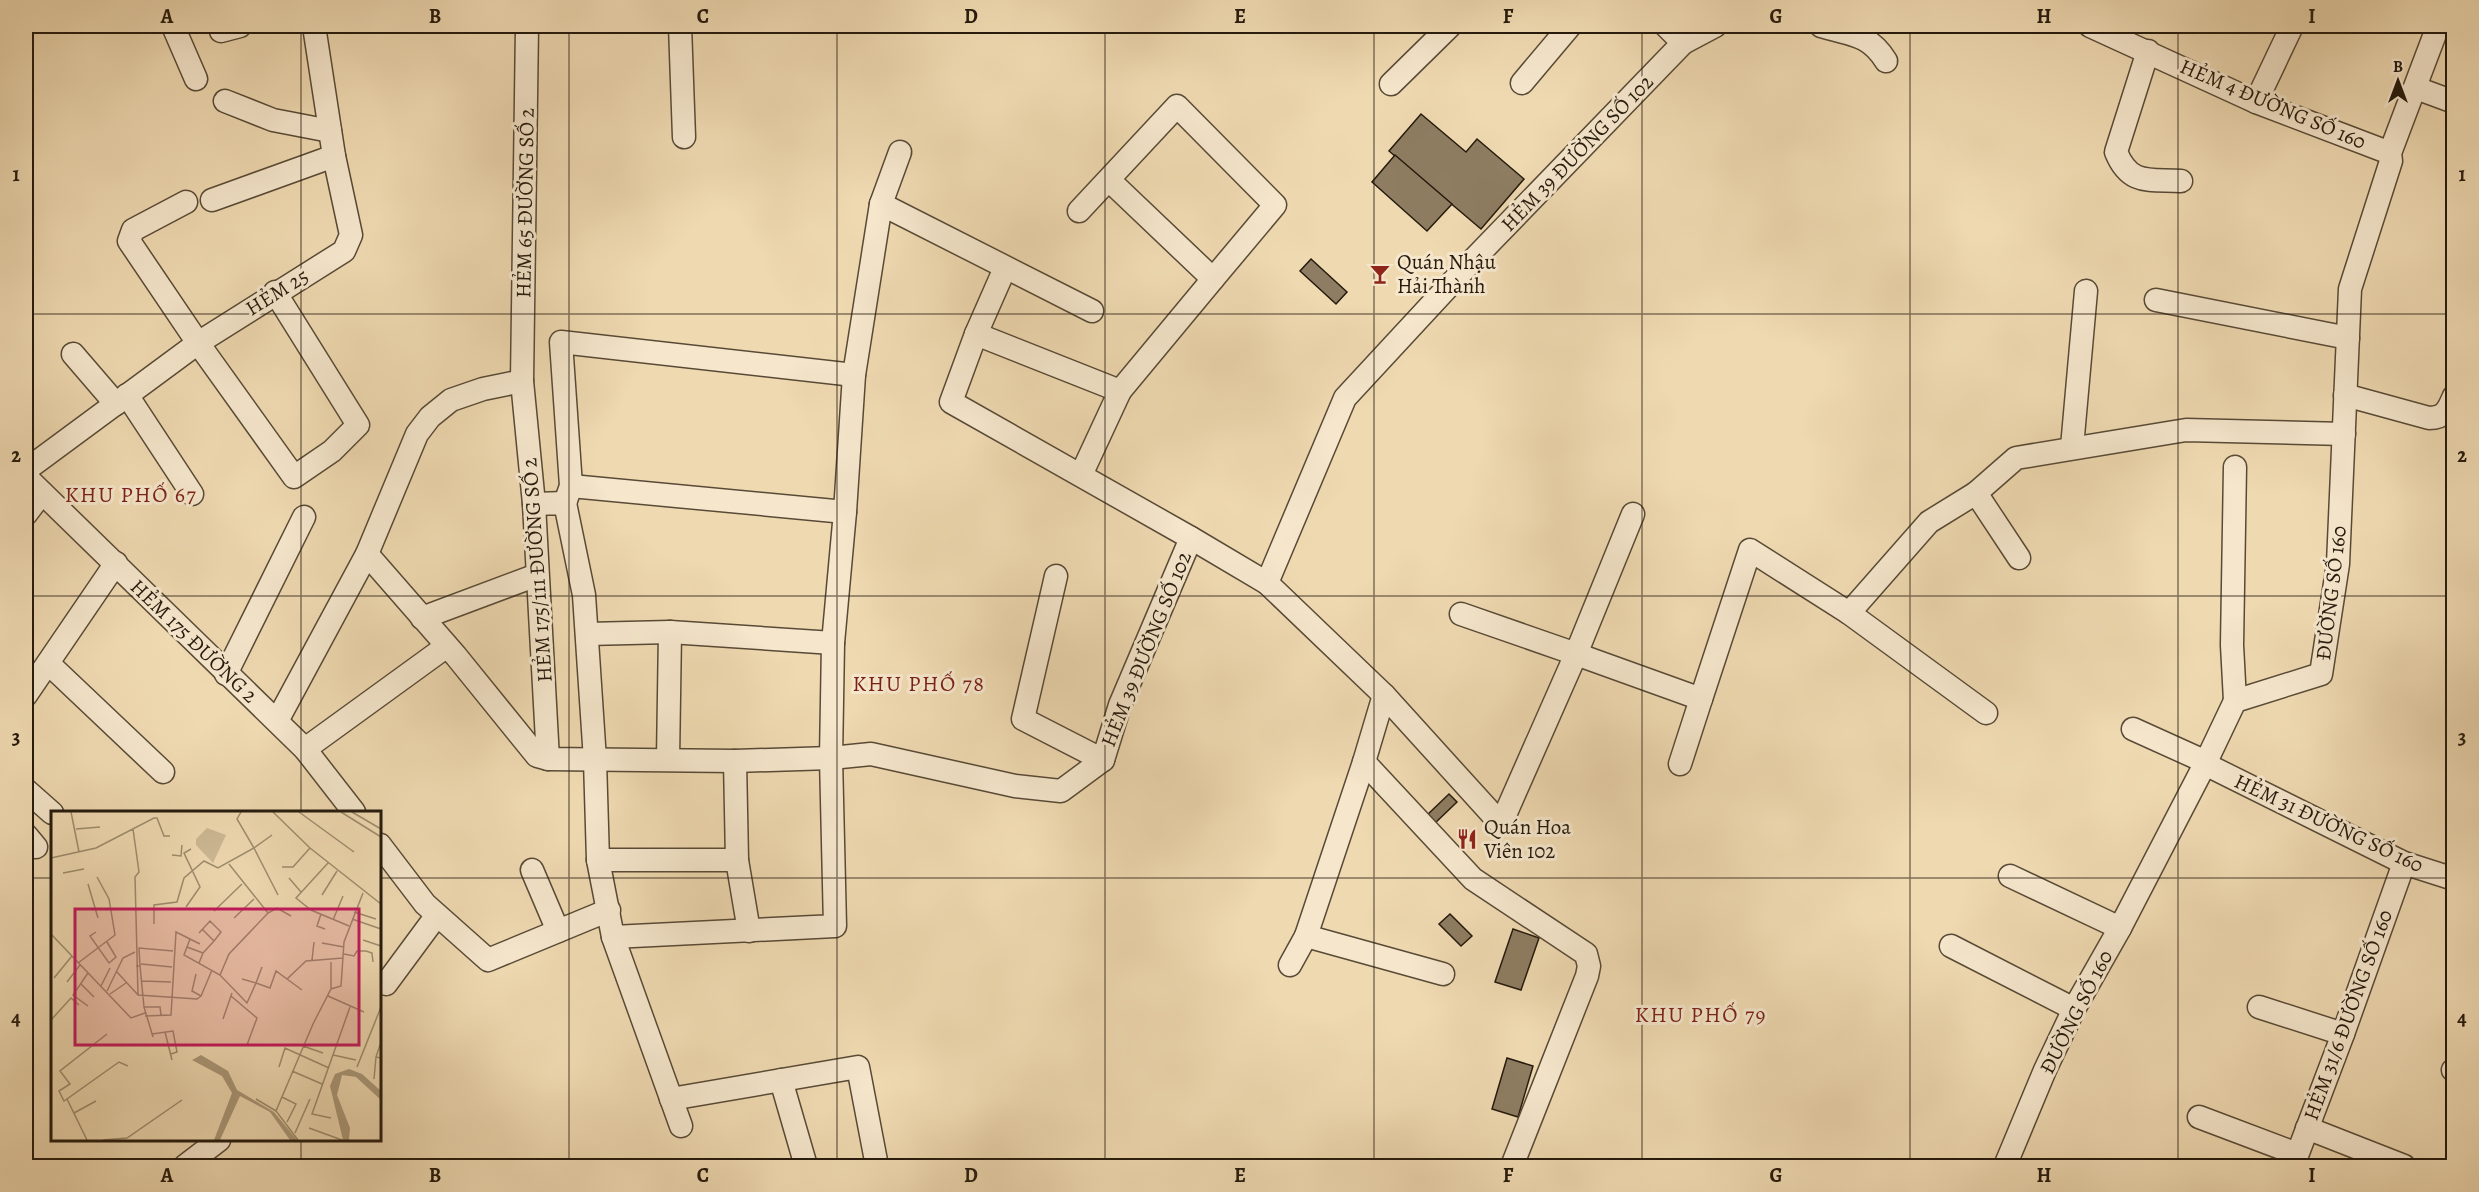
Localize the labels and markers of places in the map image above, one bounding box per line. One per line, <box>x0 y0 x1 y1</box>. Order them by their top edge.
place label: Quán Nhậu Hải Thành <box>1397 248 1497 300</box>
bar icon: Quán Nhậu Hải Thành <box>1368 262 1392 286</box>
place label: Quán Hoa Viên 102 <box>1483 813 1571 865</box>
restaurant icon: Quán Hoa Viên 102 <box>1455 827 1479 851</box>

